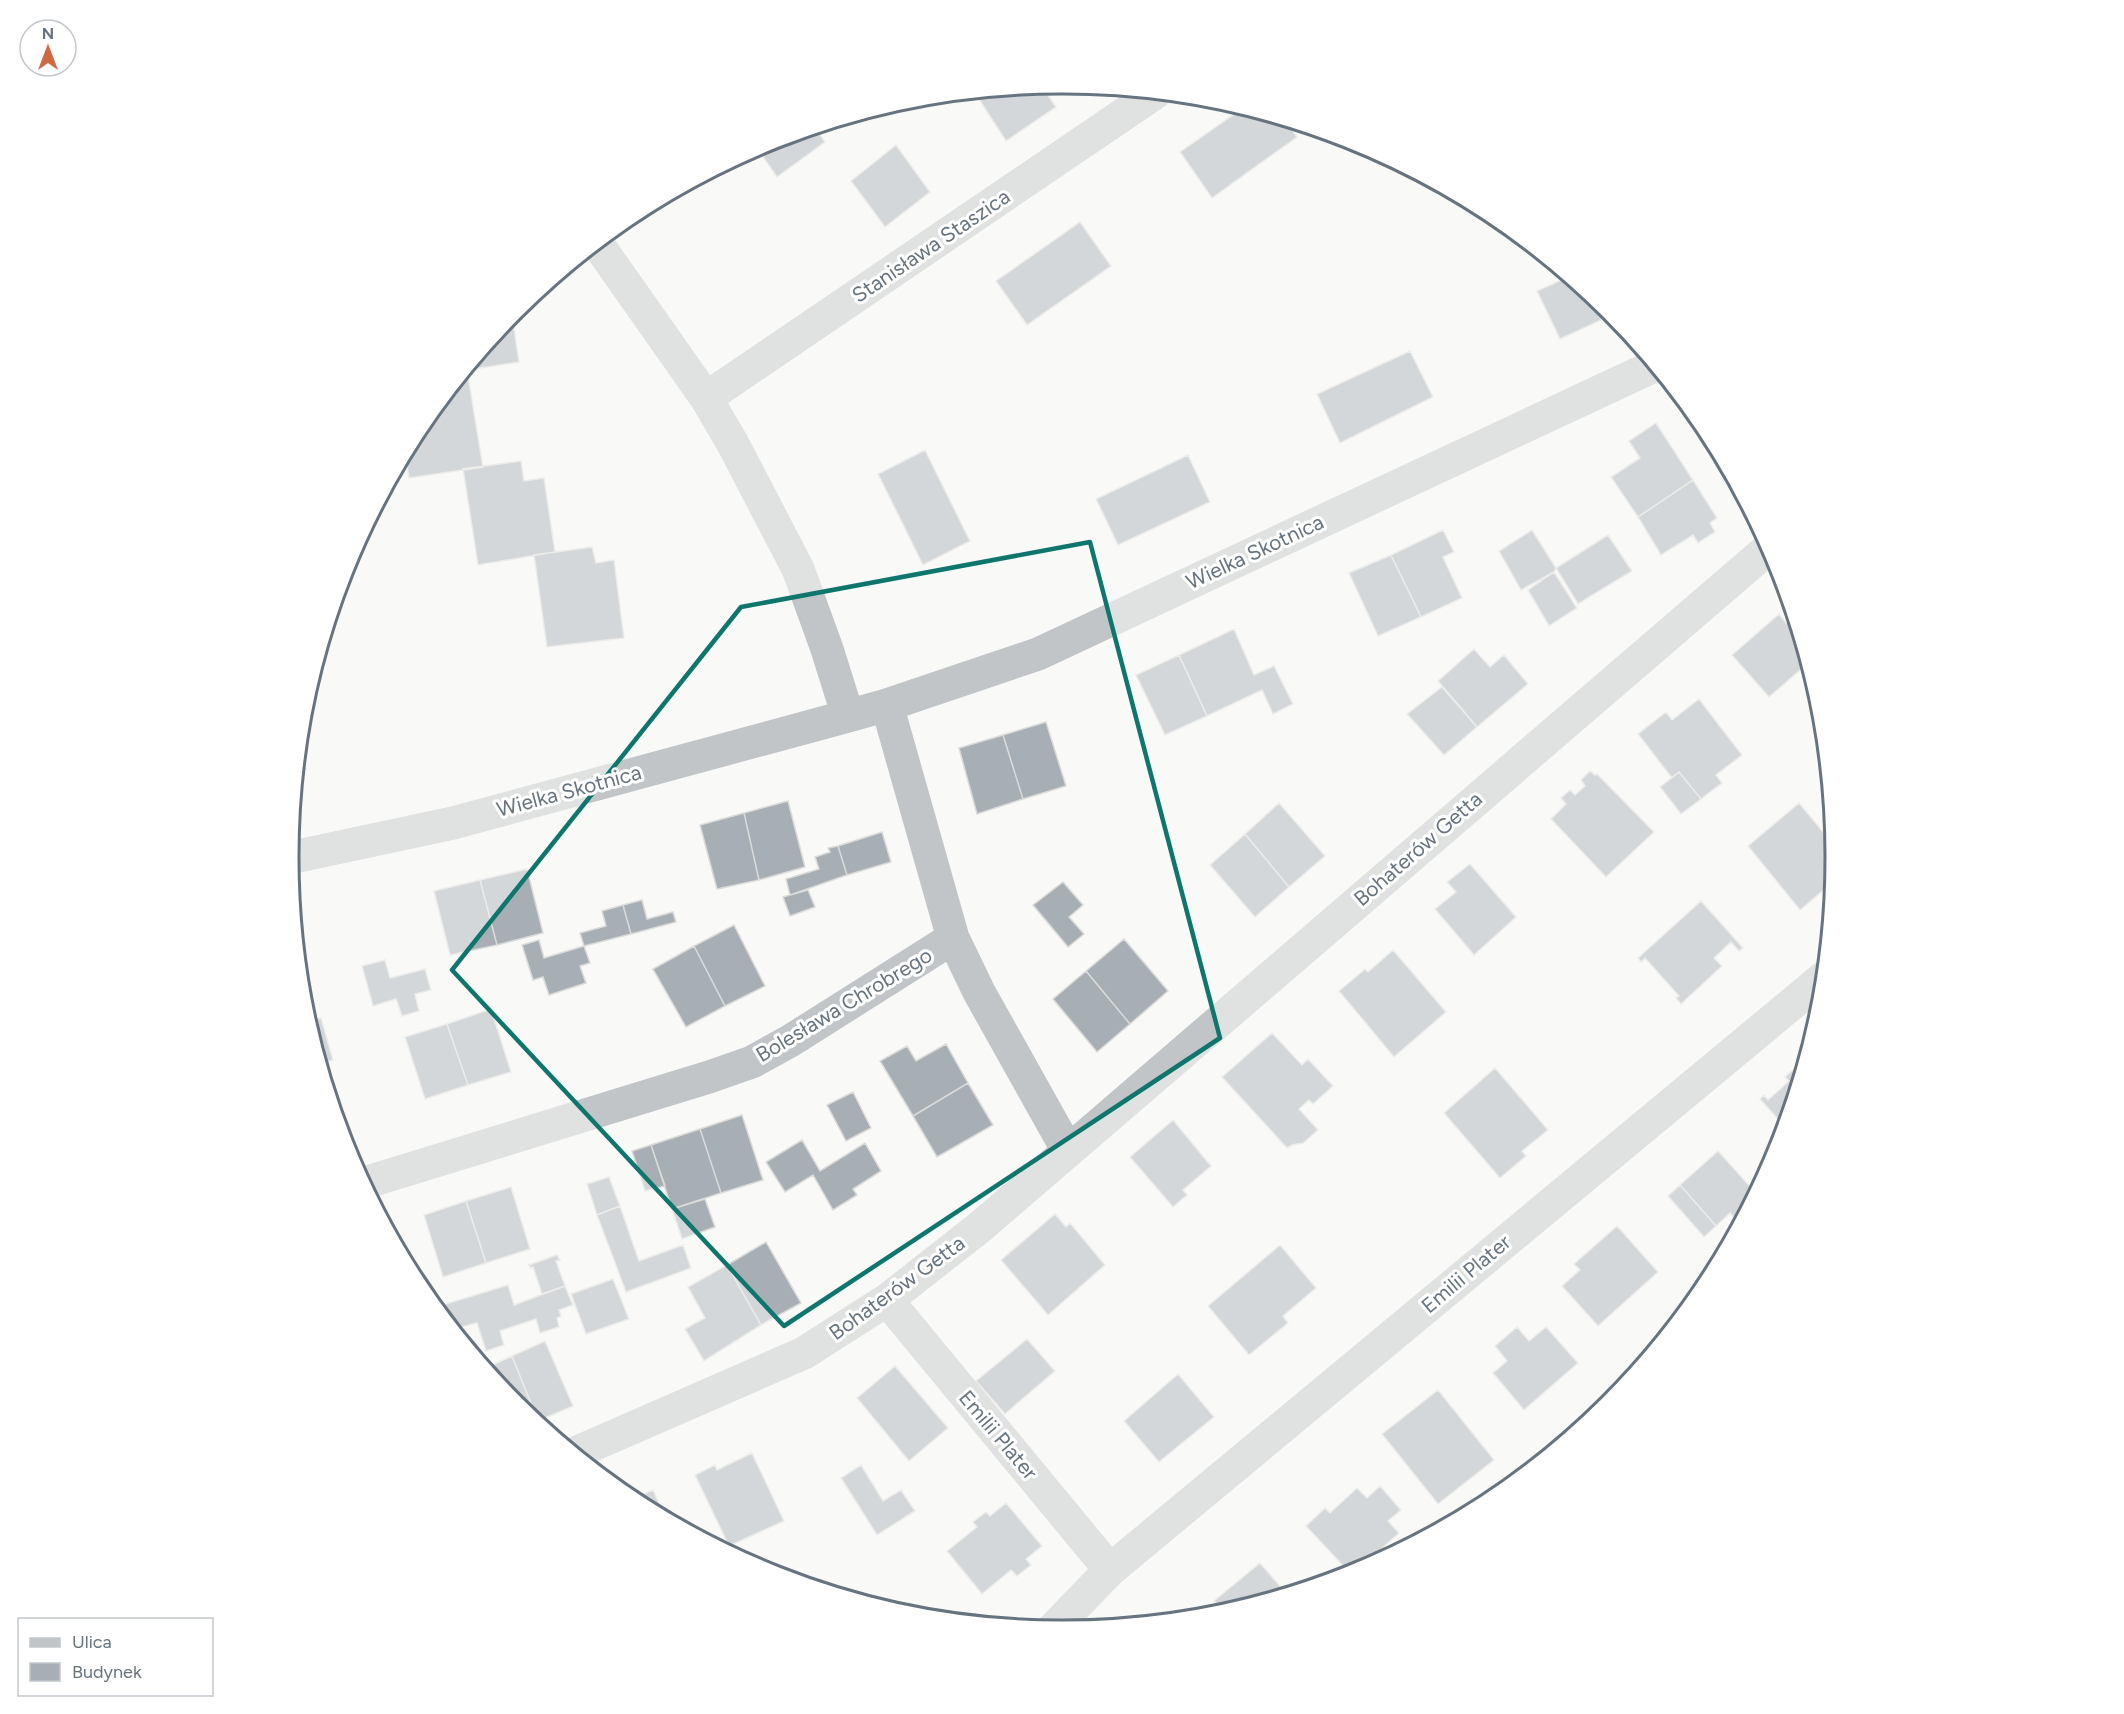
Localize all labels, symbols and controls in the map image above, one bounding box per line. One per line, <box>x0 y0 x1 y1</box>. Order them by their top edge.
north arrow <box>18 18 78 78</box>
text: N <box>42 24 54 43</box>
street label: Stanisława Staszica <box>847 183 1014 308</box>
street label: Wielka Skotnica <box>1182 509 1327 594</box>
street label: Wielka Skotnica <box>494 759 644 822</box>
street label: Bohaterów Getta <box>1349 786 1487 911</box>
street label: Bolesława Chrobrego <box>751 942 936 1067</box>
street label: Emilii Plater <box>1416 1229 1515 1318</box>
street label: Bohaterów Getta <box>824 1230 969 1345</box>
street label: Emilii Plater <box>954 1385 1043 1484</box>
legend <box>18 1618 213 1696</box>
text: Ulica <box>72 1631 112 1653</box>
text: Budynek <box>72 1661 142 1683</box>

